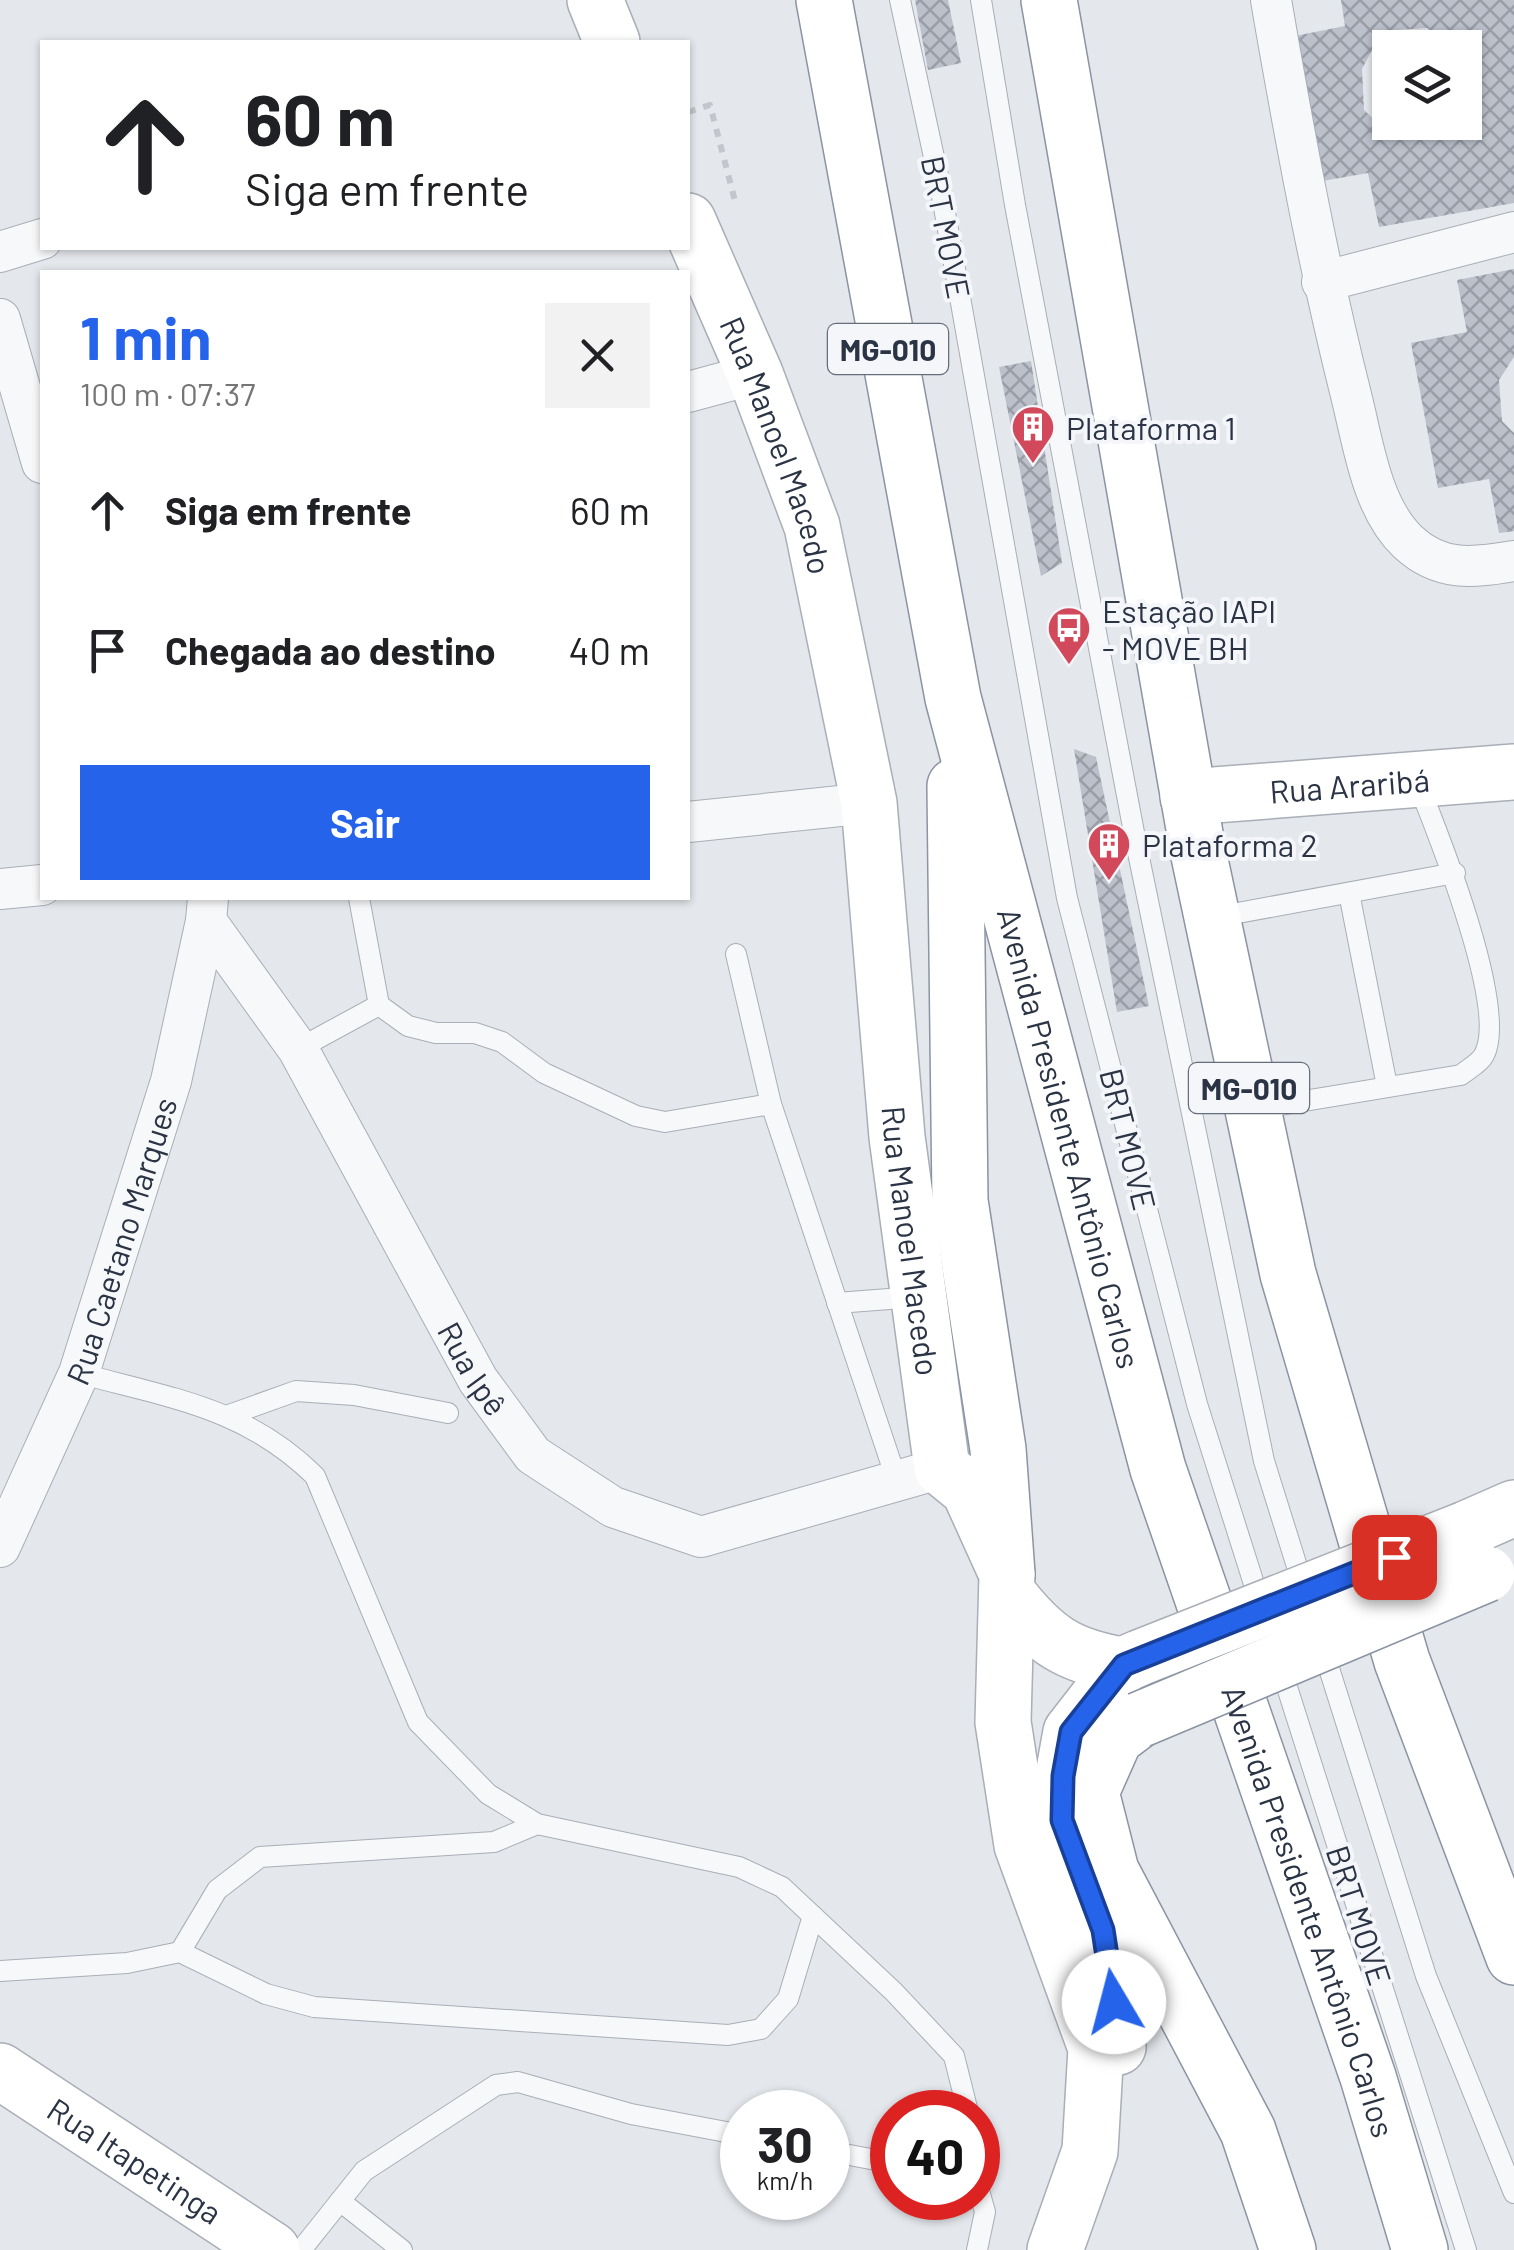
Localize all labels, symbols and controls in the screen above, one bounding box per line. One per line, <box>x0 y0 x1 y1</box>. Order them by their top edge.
map controls <box>1372 30 1482 140</box>
button: layers <box>1372 30 1482 140</box>
text: 60 m <box>245 76 395 160</box>
icon: ahead <box>80 80 210 210</box>
street label: BRT MOVE <box>915 152 979 302</box>
text: Siga em frente <box>245 161 529 215</box>
text: 1 min <box>80 300 211 372</box>
button: close <box>545 303 650 408</box>
street label: Rua Manoel Macedo <box>713 311 840 577</box>
road number: MG-010 <box>828 324 948 374</box>
text: 100 m · 07:37 <box>80 374 255 412</box>
building icon: Plataforma 1 <box>1010 404 1056 465</box>
place label: Plataforma 1 <box>1066 408 1236 446</box>
icon: ahead <box>80 483 135 538</box>
text: Siga em frente <box>165 487 411 533</box>
text: 60 m <box>570 487 650 533</box>
place label: Estação IAPI - MOVE BH <box>1102 591 1276 666</box>
bus stop icon: Estação IAPI - MOVE BH <box>1046 605 1092 666</box>
icon: arrive <box>80 623 135 678</box>
text: Chegada ao destino <box>165 627 496 673</box>
text: 40 m <box>569 627 650 673</box>
street label: Rua Araribá <box>1268 760 1431 810</box>
button: Sair <box>80 765 650 880</box>
building icon: Plataforma 2 <box>1086 821 1132 882</box>
place label: Plataforma 2 <box>1142 825 1318 863</box>
street label: Avenida Presidente Antônio Carlos <box>991 904 1149 1372</box>
road number: MG-010 <box>1189 1063 1309 1113</box>
street label: BRT MOVE <box>1093 1064 1165 1214</box>
street label: Rua Caetano Marques <box>57 1093 184 1390</box>
street label: Rua Manoel Macedo <box>875 1104 948 1378</box>
street label: Rua Ipê <box>431 1315 516 1422</box>
pin <box>1352 1515 1437 1600</box>
icon: arrive <box>1367 1530 1422 1585</box>
street label: Avenida Presidente Antônio Carlos <box>1215 1680 1404 2141</box>
street label: BRT MOVE <box>1320 1840 1400 1990</box>
position arrow <box>1062 1950 1166 2054</box>
street label: Rua Itapetinga <box>41 2089 230 2231</box>
speed limit sign: 40 <box>870 2090 1000 2220</box>
text: 30 <box>757 2113 813 2173</box>
text: km/h <box>757 2165 813 2195</box>

